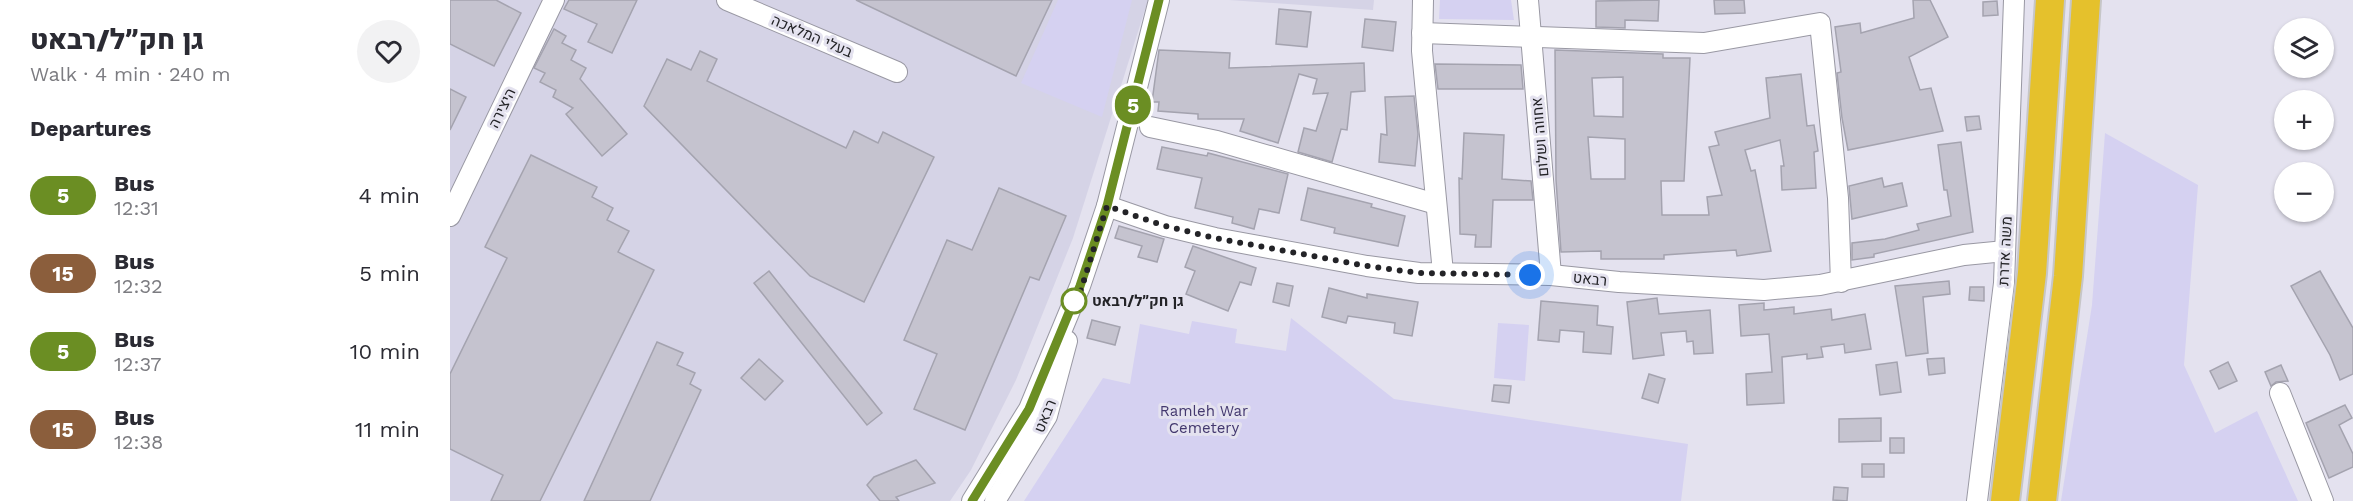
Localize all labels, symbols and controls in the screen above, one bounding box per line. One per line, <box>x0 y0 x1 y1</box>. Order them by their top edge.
street label: בעלי המלאכה <box>769 11 855 61</box>
map controls <box>2274 18 2334 222</box>
button: layers <box>2274 18 2334 78</box>
button: heart <box>357 20 420 83</box>
text: גן חק״ל/רבאט <box>30 23 204 56</box>
text: Walk · 4 min · 240 m <box>30 62 230 86</box>
street label: היצירה <box>485 85 519 131</box>
line badge: 5 <box>1114 86 1152 124</box>
button: + <box>2274 90 2334 150</box>
text: 5 <box>1127 93 1139 118</box>
street label: אחווה ושלום <box>1528 97 1552 177</box>
text: Departures <box>30 116 151 141</box>
button: − <box>2274 162 2334 222</box>
text: Bus <box>114 171 154 196</box>
text: 5 <box>57 183 69 208</box>
text: 4 min <box>359 183 420 208</box>
text: 12:31 <box>114 196 159 220</box>
street label: משה אדרת <box>1994 216 2016 286</box>
text: Bus <box>114 249 154 274</box>
your location <box>1515 260 1545 290</box>
text: 15 <box>52 261 74 286</box>
text: 5 min <box>359 261 420 286</box>
street label: רבאט <box>1572 268 1608 290</box>
text: 12:32 <box>114 274 163 298</box>
marker: גן חק״ל/רבאט <box>1061 288 1087 314</box>
place label: גן חק״ל/רבאט <box>1092 292 1184 310</box>
text: Bus <box>114 327 154 352</box>
text: 5 <box>57 339 69 364</box>
text: 10 min <box>350 339 420 364</box>
text: 12:37 <box>114 352 161 376</box>
street label: רבאט <box>1030 397 1060 435</box>
park label: Ramleh War Cemetery <box>1160 402 1248 437</box>
text: Bus <box>114 405 154 430</box>
text: 15 <box>52 417 74 442</box>
text: 11 min <box>355 417 420 442</box>
text: 12:38 <box>114 430 163 454</box>

